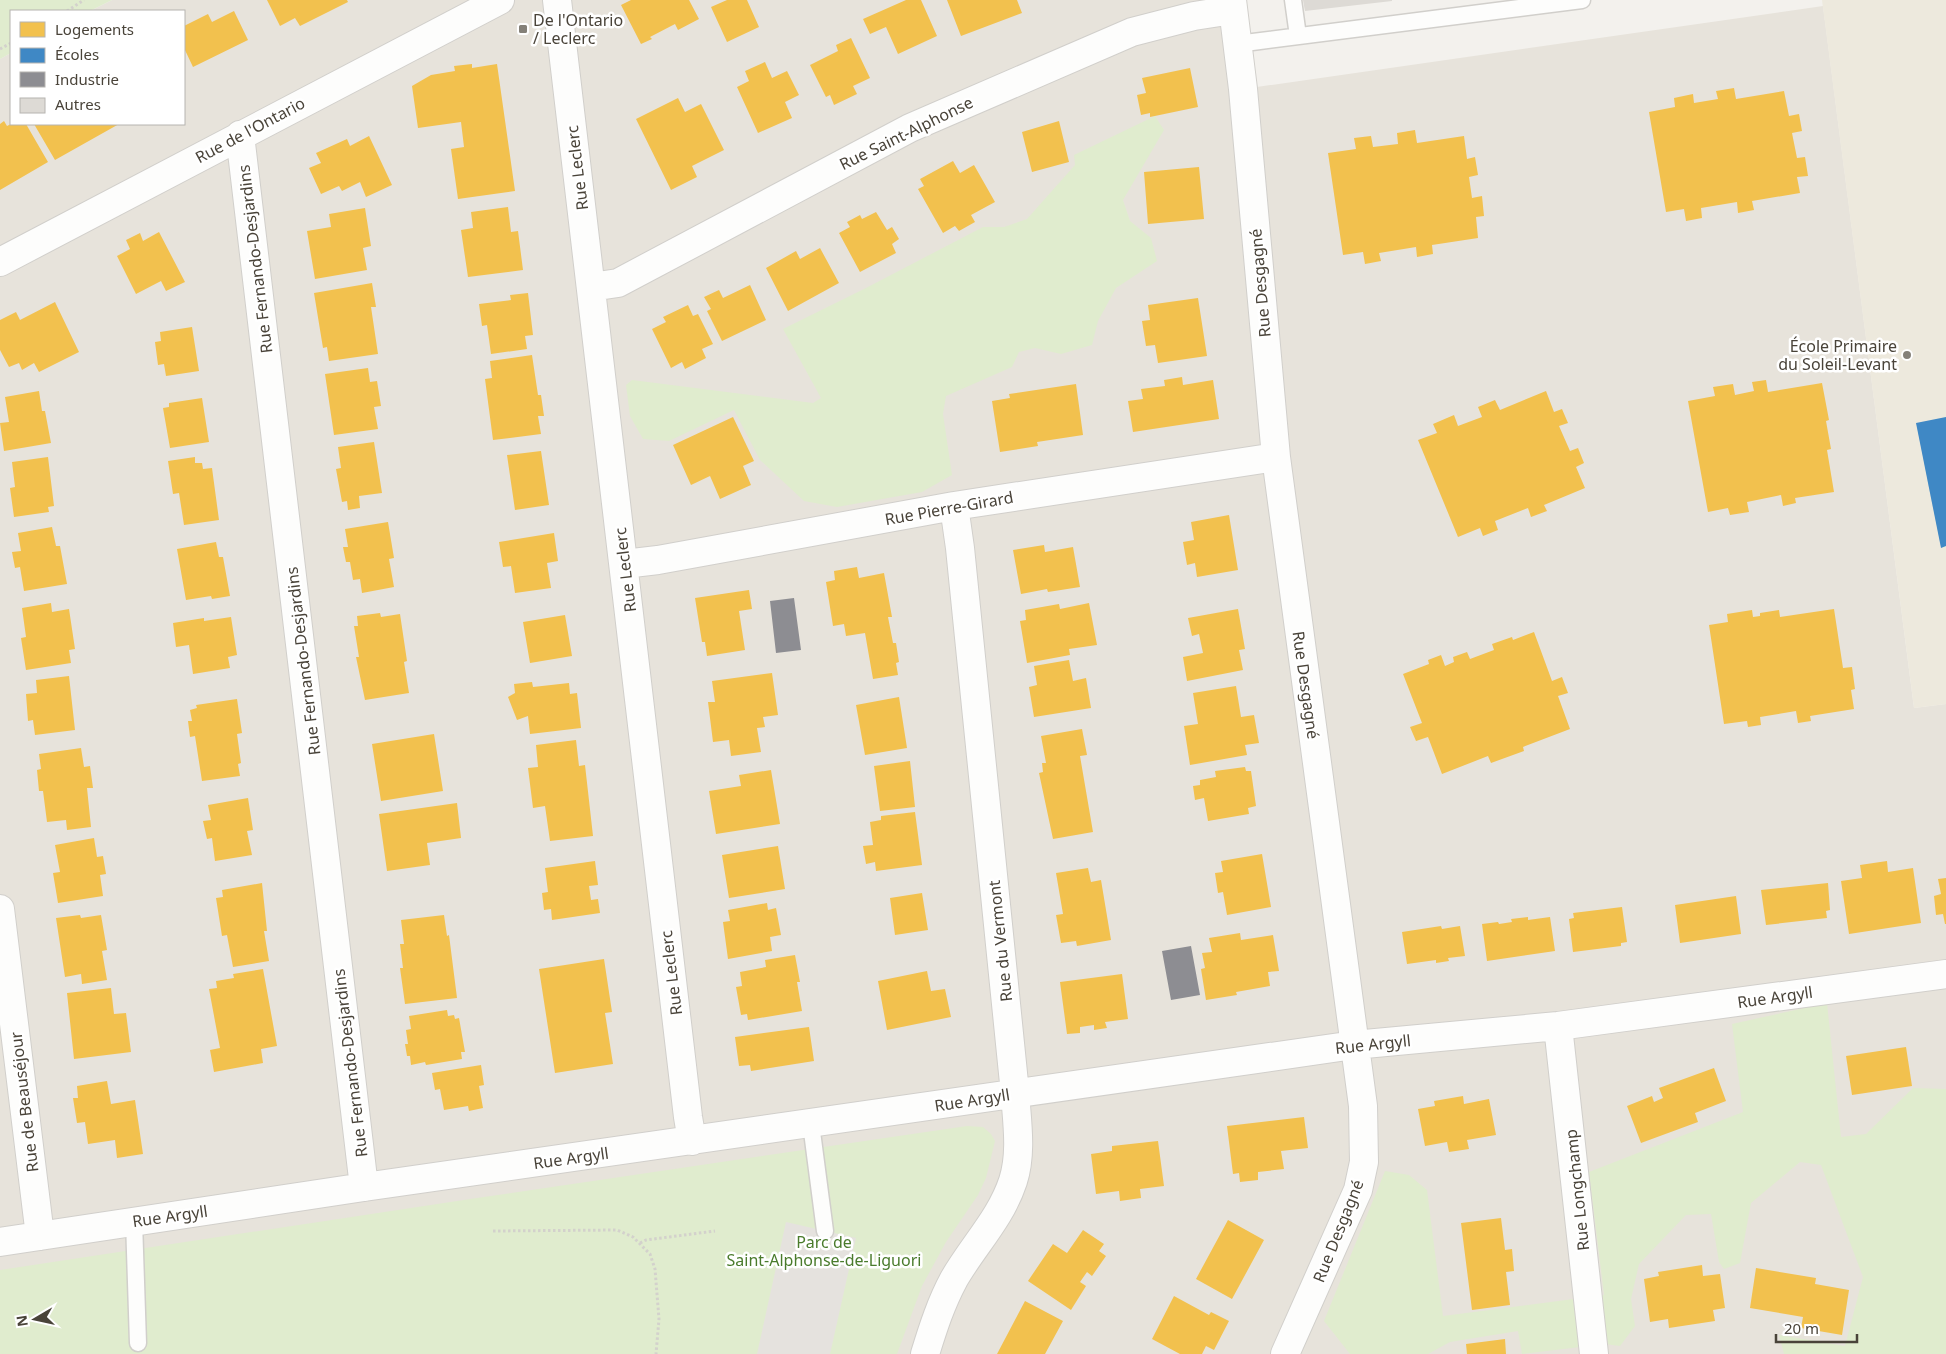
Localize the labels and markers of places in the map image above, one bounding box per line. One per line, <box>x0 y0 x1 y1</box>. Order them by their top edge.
place label: De l'Ontario / Leclerc <box>533 9 623 49</box>
marker: De l'Ontario / Leclerc <box>517 23 529 35</box>
place label: École Primaire du Soleil-Levant <box>1778 335 1897 375</box>
marker: École Primaire du Soleil-Levant <box>1901 349 1913 361</box>

